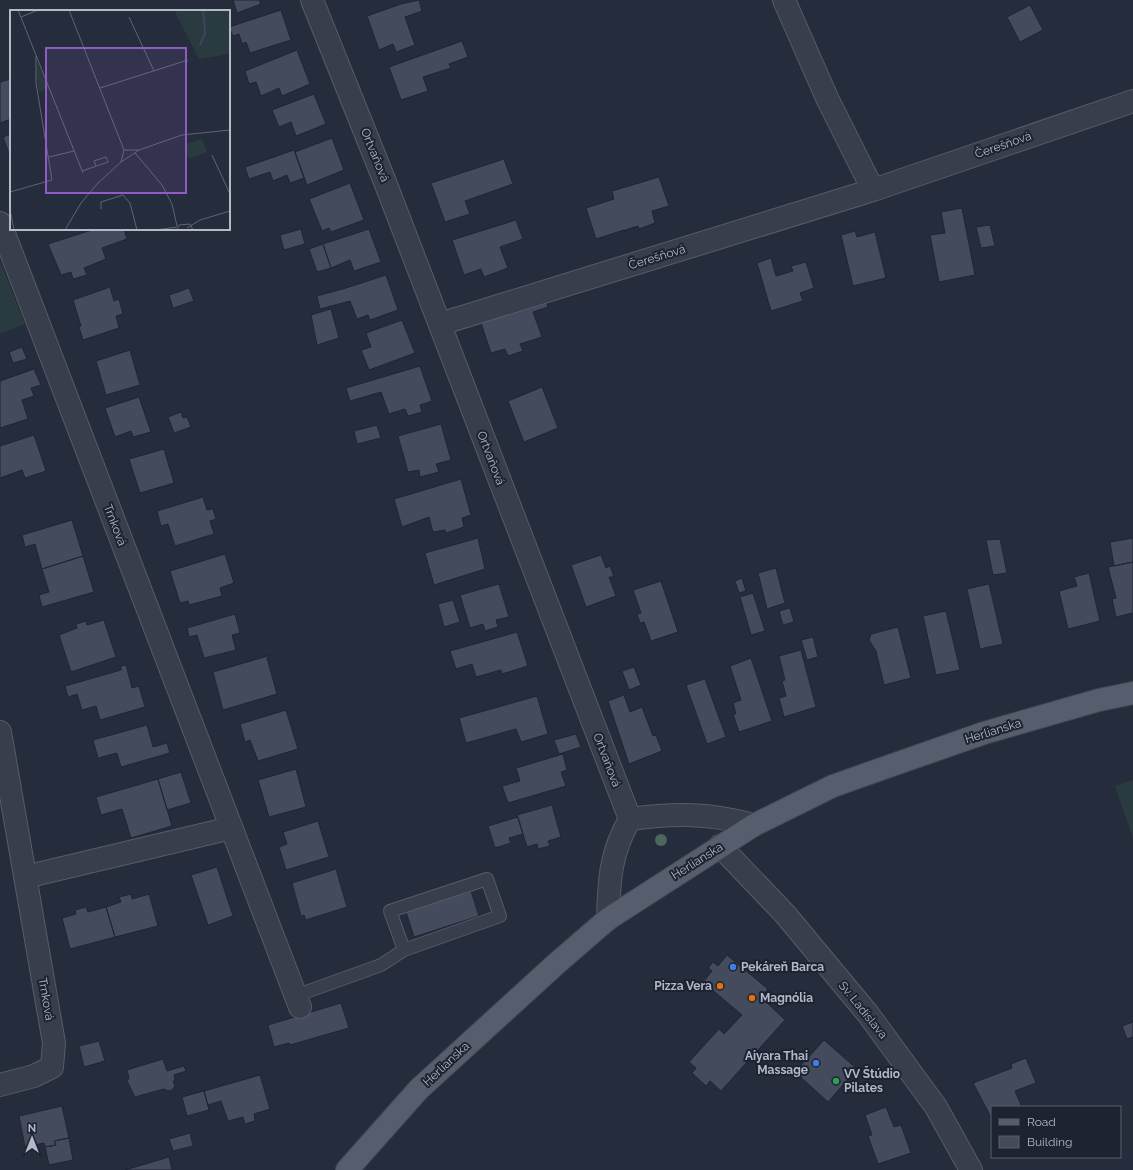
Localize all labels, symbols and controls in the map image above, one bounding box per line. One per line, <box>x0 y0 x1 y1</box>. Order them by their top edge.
inset map <box>10 10 230 230</box>
street label: Ortvaňová <box>358 126 392 184</box>
street label: Čerešňová <box>973 129 1033 161</box>
street label: Čerešňová <box>627 242 687 272</box>
street label: Ortvaňová <box>474 429 508 487</box>
street label: Trnková <box>101 502 129 548</box>
street label: Herlianska <box>963 716 1023 746</box>
street label: Ortvaňová <box>590 731 624 789</box>
street label: Herlianska <box>669 840 725 882</box>
place label: Pekáreň Barca <box>741 960 824 974</box>
marker: Pekáreň Barca <box>728 962 738 972</box>
street label: Trnková <box>35 977 57 1021</box>
street label: Sv. Ladislava <box>836 978 890 1042</box>
place label: Pizza Vera <box>654 979 712 993</box>
marker: Pizza Vera <box>715 981 725 991</box>
place label: Magnólia <box>760 991 813 1005</box>
marker: Magnólia <box>747 993 757 1003</box>
street label: Herlianska <box>420 1039 472 1089</box>
place label: Aiyara Thai Massage <box>745 1049 808 1077</box>
marker: Aiyara Thai Massage <box>811 1058 821 1068</box>
place label: VV Štúdio Pilates <box>844 1065 900 1095</box>
marker: VV Štúdio Pilates <box>831 1076 841 1086</box>
legend <box>991 1106 1121 1158</box>
text: Road <box>1027 1115 1056 1129</box>
north arrow <box>12 1118 52 1158</box>
text: N <box>28 1122 36 1135</box>
text: Building <box>1027 1135 1073 1149</box>

